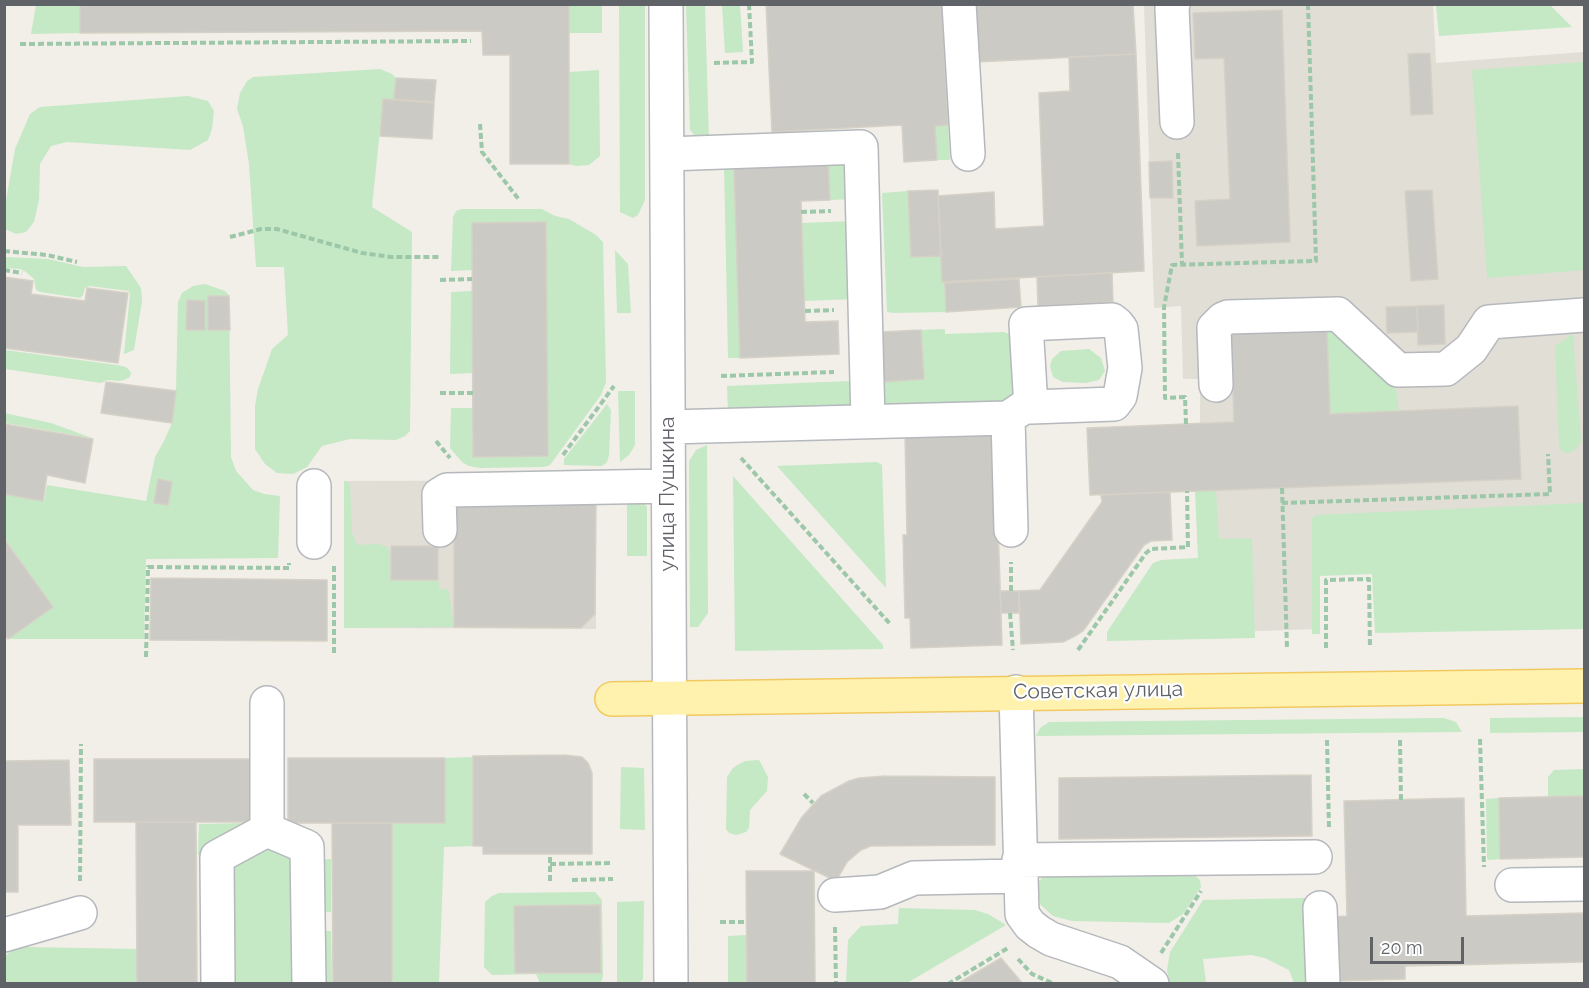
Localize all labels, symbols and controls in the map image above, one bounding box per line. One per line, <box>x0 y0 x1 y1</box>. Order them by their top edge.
street label: улица Пушкина <box>655 417 681 571</box>
street label: Советская улица <box>1013 677 1183 705</box>
scale bar <box>1373 925 1468 963</box>
text: 20 m <box>1381 937 1423 958</box>

